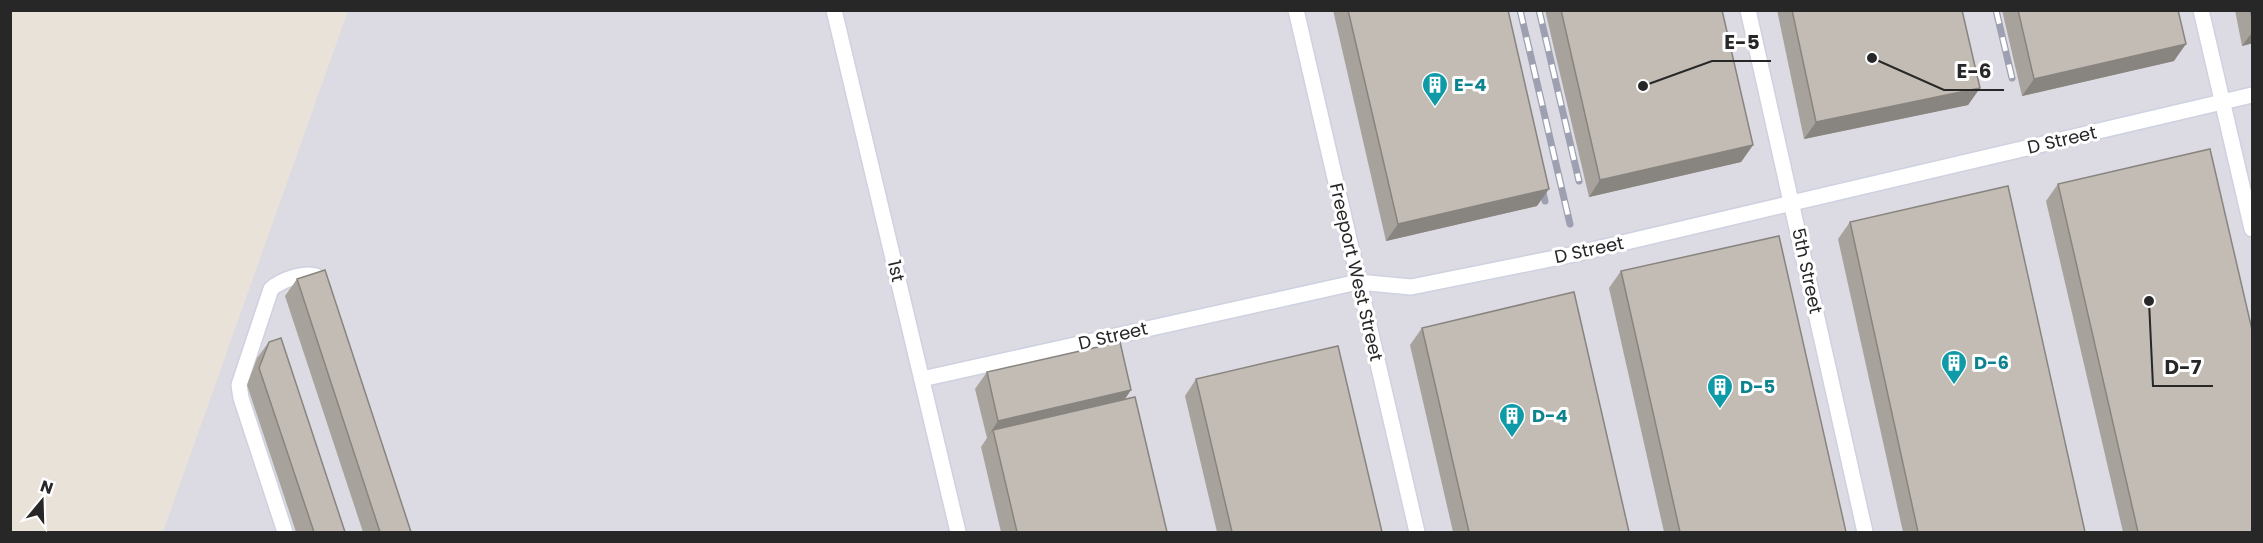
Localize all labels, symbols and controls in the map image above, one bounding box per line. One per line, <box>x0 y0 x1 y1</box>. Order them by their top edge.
callout: E-5 <box>1712 23 1771 61</box>
text: E-5 <box>1724 28 1760 56</box>
callout: E-6 <box>1944 52 2004 90</box>
text: E-6 <box>1956 57 1992 85</box>
building icon: E-4 <box>1420 70 1450 108</box>
place label: E-4 <box>1454 72 1486 97</box>
street label: D Street <box>2025 119 2099 160</box>
street label: Freeport West Street <box>1324 180 1389 363</box>
street label: 5th Street <box>1786 226 1829 316</box>
street label: D Street <box>1552 230 1626 269</box>
street label: 1st <box>882 257 911 284</box>
street label: D Street <box>1076 315 1150 356</box>
building icon: D-6 <box>1939 348 1969 386</box>
callout: D-7 <box>2153 348 2213 386</box>
place label: D-6 <box>1974 350 2009 375</box>
text: D-7 <box>2165 353 2202 381</box>
building icon: D-5 <box>1705 372 1735 410</box>
place label: D-5 <box>1740 374 1775 399</box>
building icon: D-4 <box>1497 401 1527 439</box>
place label: D-4 <box>1532 403 1568 428</box>
north arrow <box>12 471 72 531</box>
text: N <box>37 474 56 500</box>

